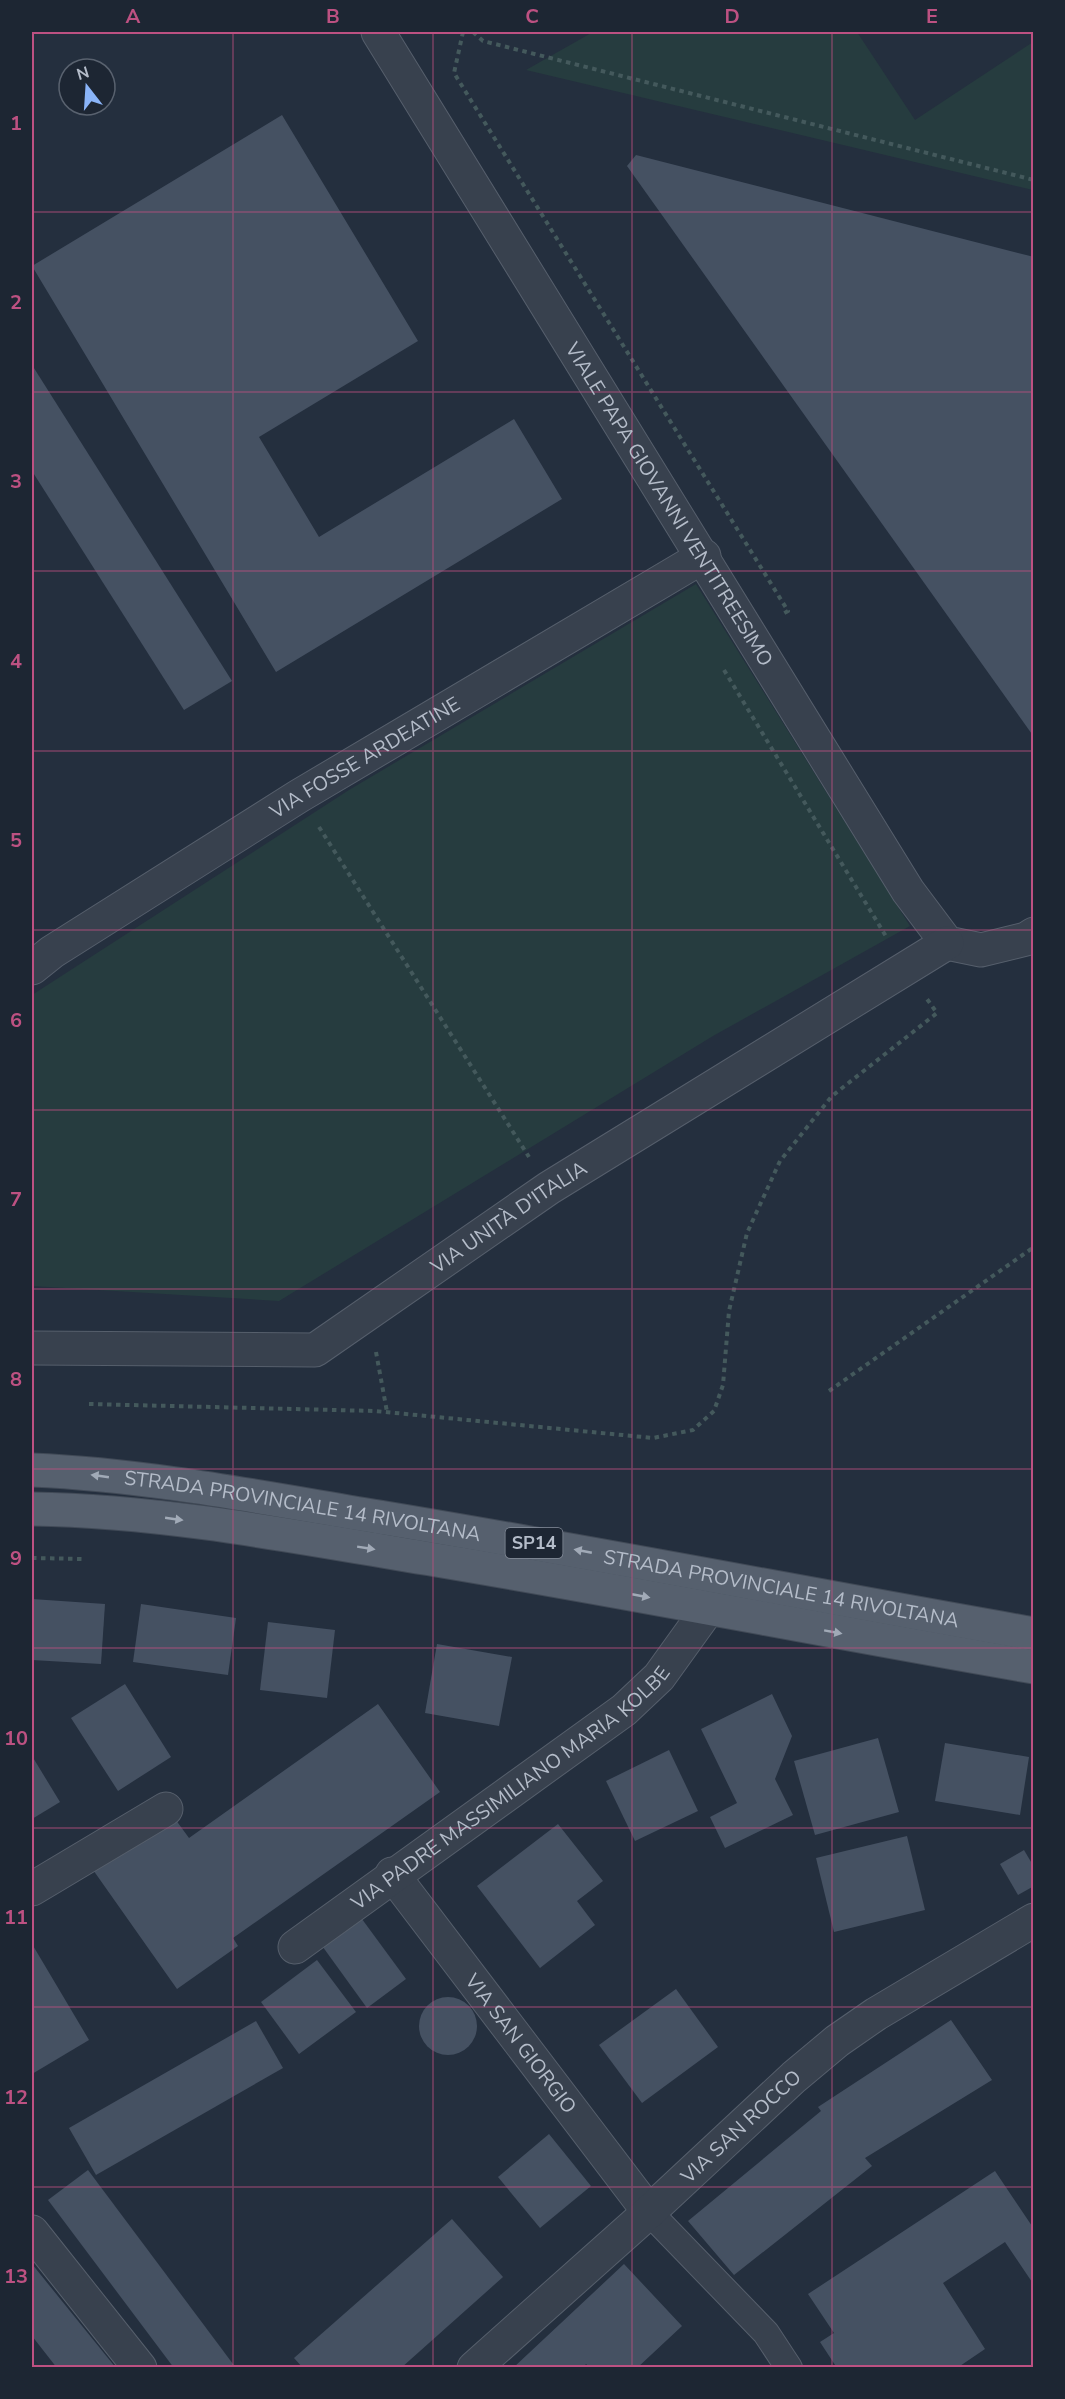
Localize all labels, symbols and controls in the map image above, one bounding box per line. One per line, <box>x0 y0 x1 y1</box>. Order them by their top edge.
text: A <box>126 3 141 30</box>
text: B <box>326 3 340 30</box>
text: C <box>525 3 539 30</box>
text: D <box>724 3 740 30</box>
text: E <box>926 3 938 30</box>
north arrow <box>57 57 117 117</box>
text: N <box>74 61 92 86</box>
text: 1 <box>10 110 22 137</box>
text: 2 <box>10 289 22 316</box>
street label: VIALE PAPA GIOVANNI VENTITREESIMO <box>559 337 780 671</box>
text: 3 <box>10 468 22 495</box>
text: 4 <box>10 648 22 675</box>
street label: VIA FOSSE ARDEATINE <box>264 690 465 825</box>
text: 5 <box>10 827 22 854</box>
text: 6 <box>10 1007 22 1034</box>
street label: VIA UNITÀ D'ITALIA <box>424 1154 592 1280</box>
text: 7 <box>10 1186 22 1213</box>
text: 8 <box>10 1366 22 1393</box>
street label: STRADA PROVINCIALE 14 RIVOLTANA <box>123 1464 483 1548</box>
one-way arrow <box>91 1471 110 1480</box>
one-way arrow <box>164 1514 183 1523</box>
road number: SP14 <box>506 1528 562 1558</box>
street label: STRADA PROVINCIALE 14 RIVOLTANA <box>601 1543 962 1634</box>
one-way arrow <box>357 1544 376 1553</box>
text: 9 <box>10 1545 22 1572</box>
one-way arrow <box>574 1547 593 1556</box>
one-way arrow <box>632 1592 651 1601</box>
one-way arrow <box>823 1628 842 1637</box>
street label: VIA PADRE MASSIMILIANO MARIA KOLBE <box>345 1661 676 1917</box>
text: 10 <box>4 1725 28 1752</box>
text: 11 <box>4 1904 28 1931</box>
street label: VIA SAN GIORGIO <box>459 1967 583 2119</box>
street label: VIA SAN ROCCO <box>674 2064 807 2190</box>
text: 12 <box>4 2084 28 2111</box>
text: 13 <box>4 2263 28 2290</box>

